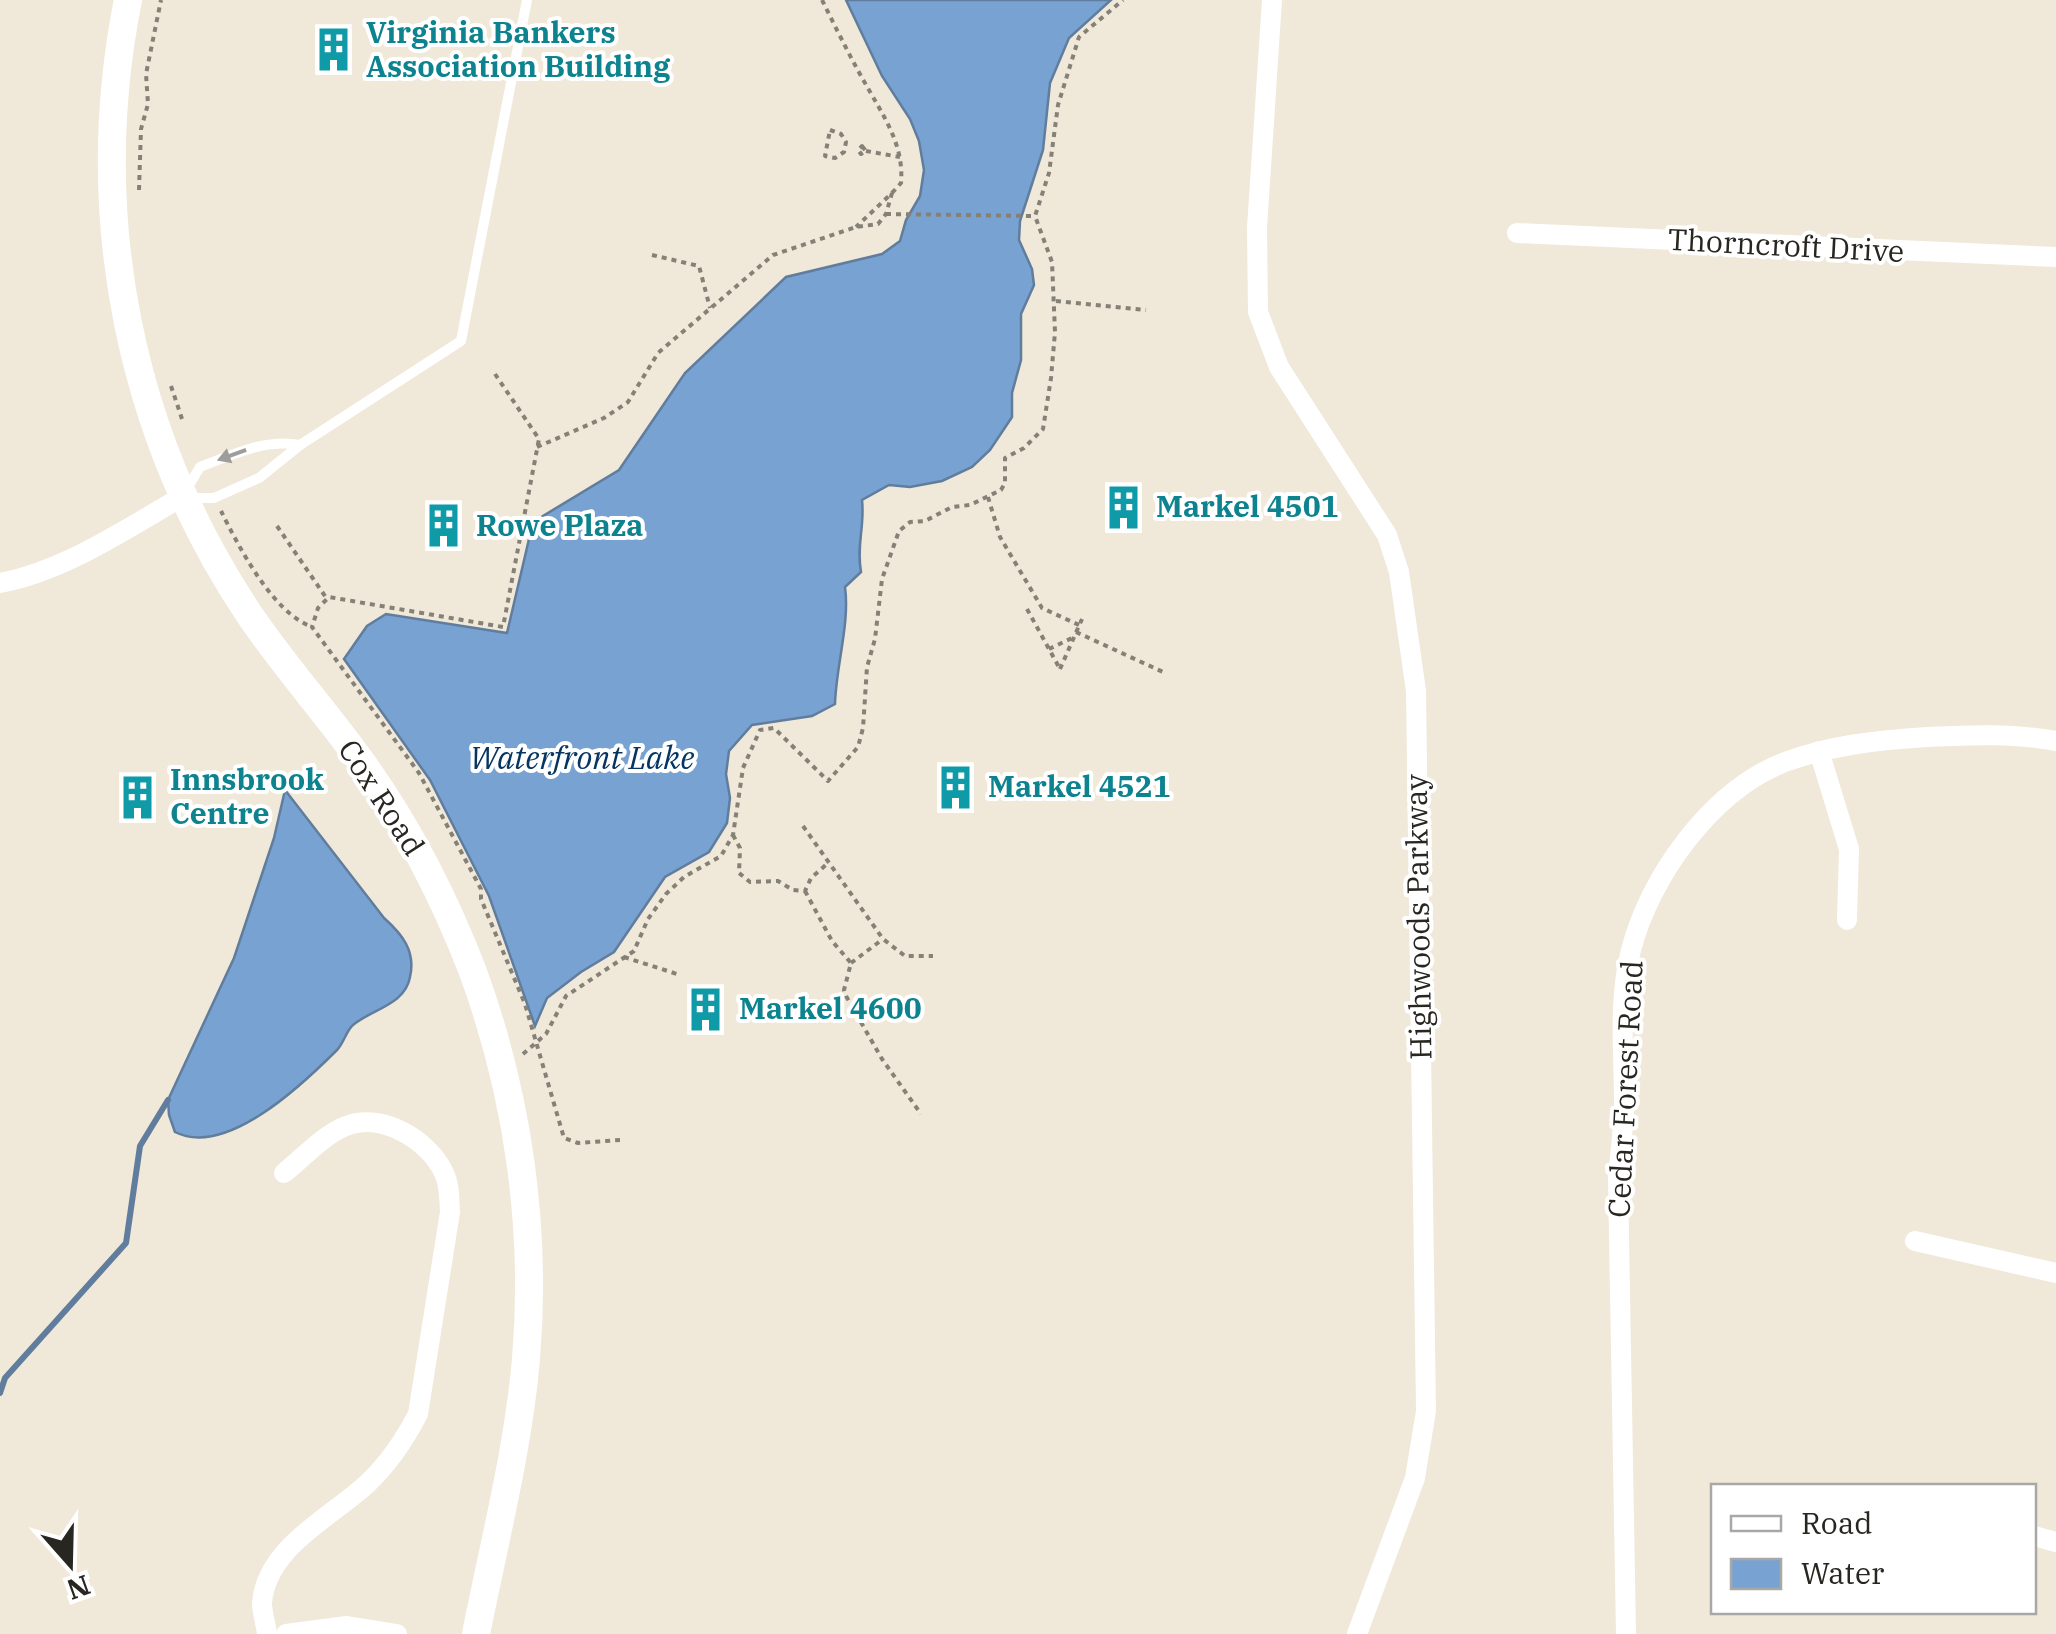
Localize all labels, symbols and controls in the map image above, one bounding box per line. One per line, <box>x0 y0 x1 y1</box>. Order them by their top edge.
place label: Virginia Bankers Association Building <box>366 12 671 85</box>
building icon: Virginia Bankers Association Building <box>309 26 357 74</box>
street label: Thorncroft Drive <box>1667 219 1905 270</box>
one-way arrow <box>217 448 247 463</box>
building icon: Markel 4501 <box>1099 483 1147 531</box>
place label: Markel 4501 <box>1156 486 1339 525</box>
building icon: Rowe Plaza <box>419 502 467 550</box>
place label: Rowe Plaza <box>476 505 643 544</box>
street label: Cox Road <box>330 732 434 863</box>
water label: Waterfront Lake <box>470 736 694 778</box>
place label: Innsbrook Centre <box>170 759 324 832</box>
building icon: Markel 4521 <box>931 763 979 811</box>
place label: Markel 4521 <box>988 766 1171 805</box>
building icon: Innsbrook Centre <box>113 773 161 821</box>
street label: Highwoods Parkway <box>1396 774 1439 1060</box>
street label: Cedar Forest Road <box>1598 959 1651 1219</box>
building icon: Markel 4600 <box>682 985 730 1033</box>
place label: Markel 4600 <box>739 988 922 1027</box>
legend <box>1711 1484 2036 1614</box>
text: Road <box>1801 1503 1873 1542</box>
north arrow <box>20 1514 120 1614</box>
text: Water <box>1801 1553 1884 1592</box>
text: N <box>62 1567 95 1609</box>

